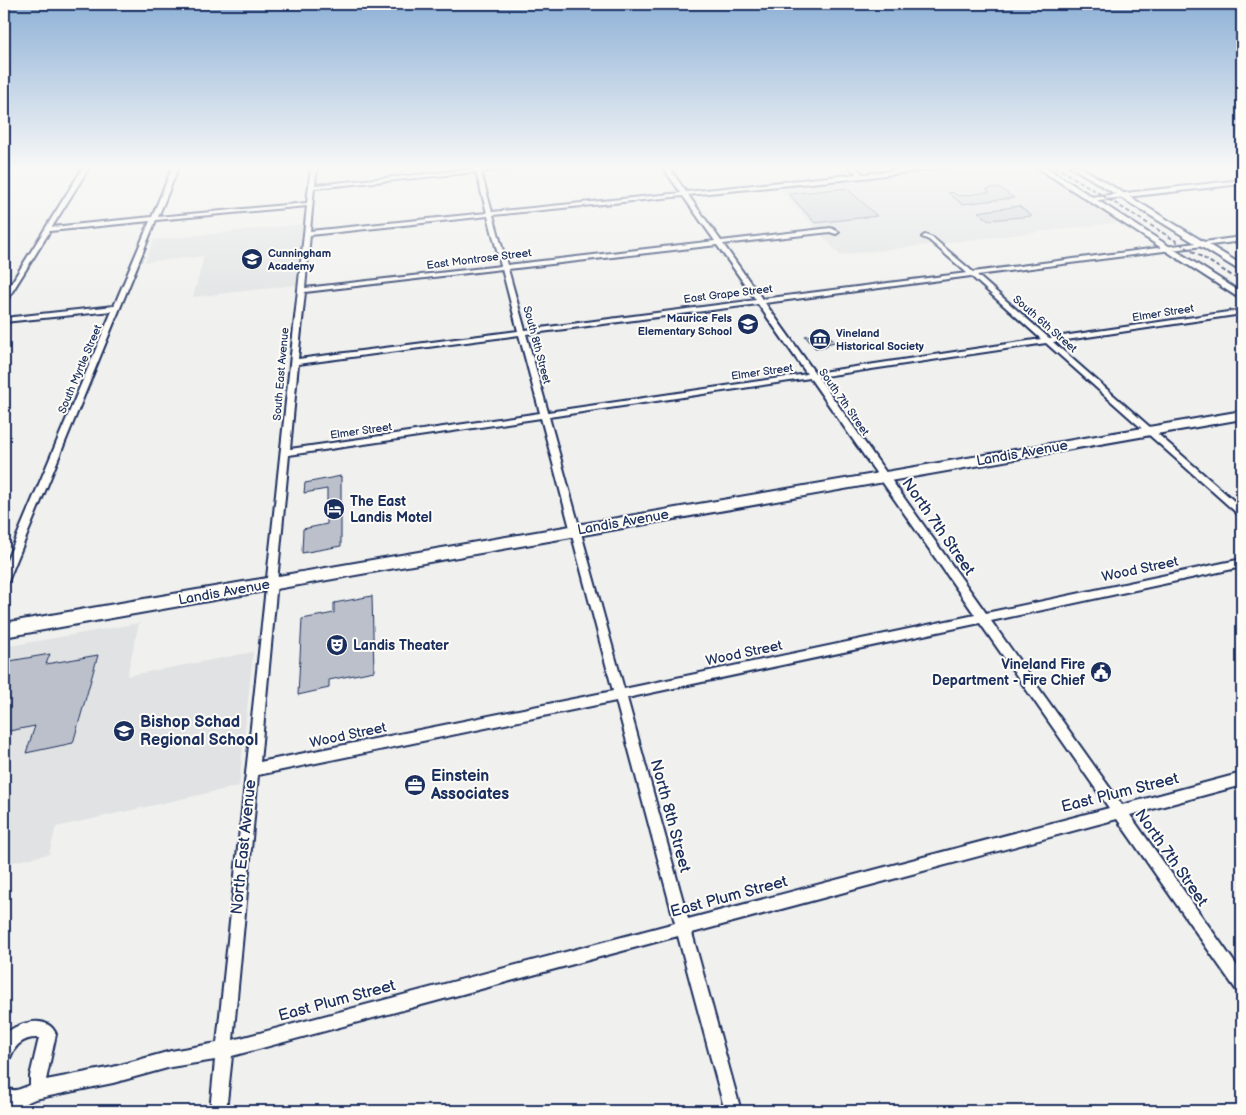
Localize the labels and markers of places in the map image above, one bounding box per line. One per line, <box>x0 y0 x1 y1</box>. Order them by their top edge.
school or university icon: Cunningham Academy <box>240 247 264 271</box>
place label: Cunningham Academy <box>267 247 331 273</box>
place label: Maurice Fels Elementary School <box>638 312 733 338</box>
school or university icon: Maurice Fels Elementary School <box>736 312 760 336</box>
museum icon: Vineland Historical Society <box>808 327 832 351</box>
place label: Vineland Historical Society <box>836 327 924 353</box>
place label: The East Landis Motel <box>350 493 432 526</box>
hotel icon: The East Landis Motel <box>322 497 346 521</box>
theatre icon: Landis Theater <box>325 633 349 657</box>
place label: Landis Theater <box>353 637 449 654</box>
place label: Vineland Fire Department - Fire Chief <box>932 656 1086 689</box>
public building icon: Vineland Fire Department - Fire Chief <box>1089 660 1113 684</box>
place label: Bishop Schad Regional School <box>140 713 258 750</box>
school or university icon: Bishop Schad Regional School <box>112 719 136 743</box>
place label: Einstein Associates <box>430 767 509 804</box>
office icon: Einstein Associates <box>403 773 427 797</box>

